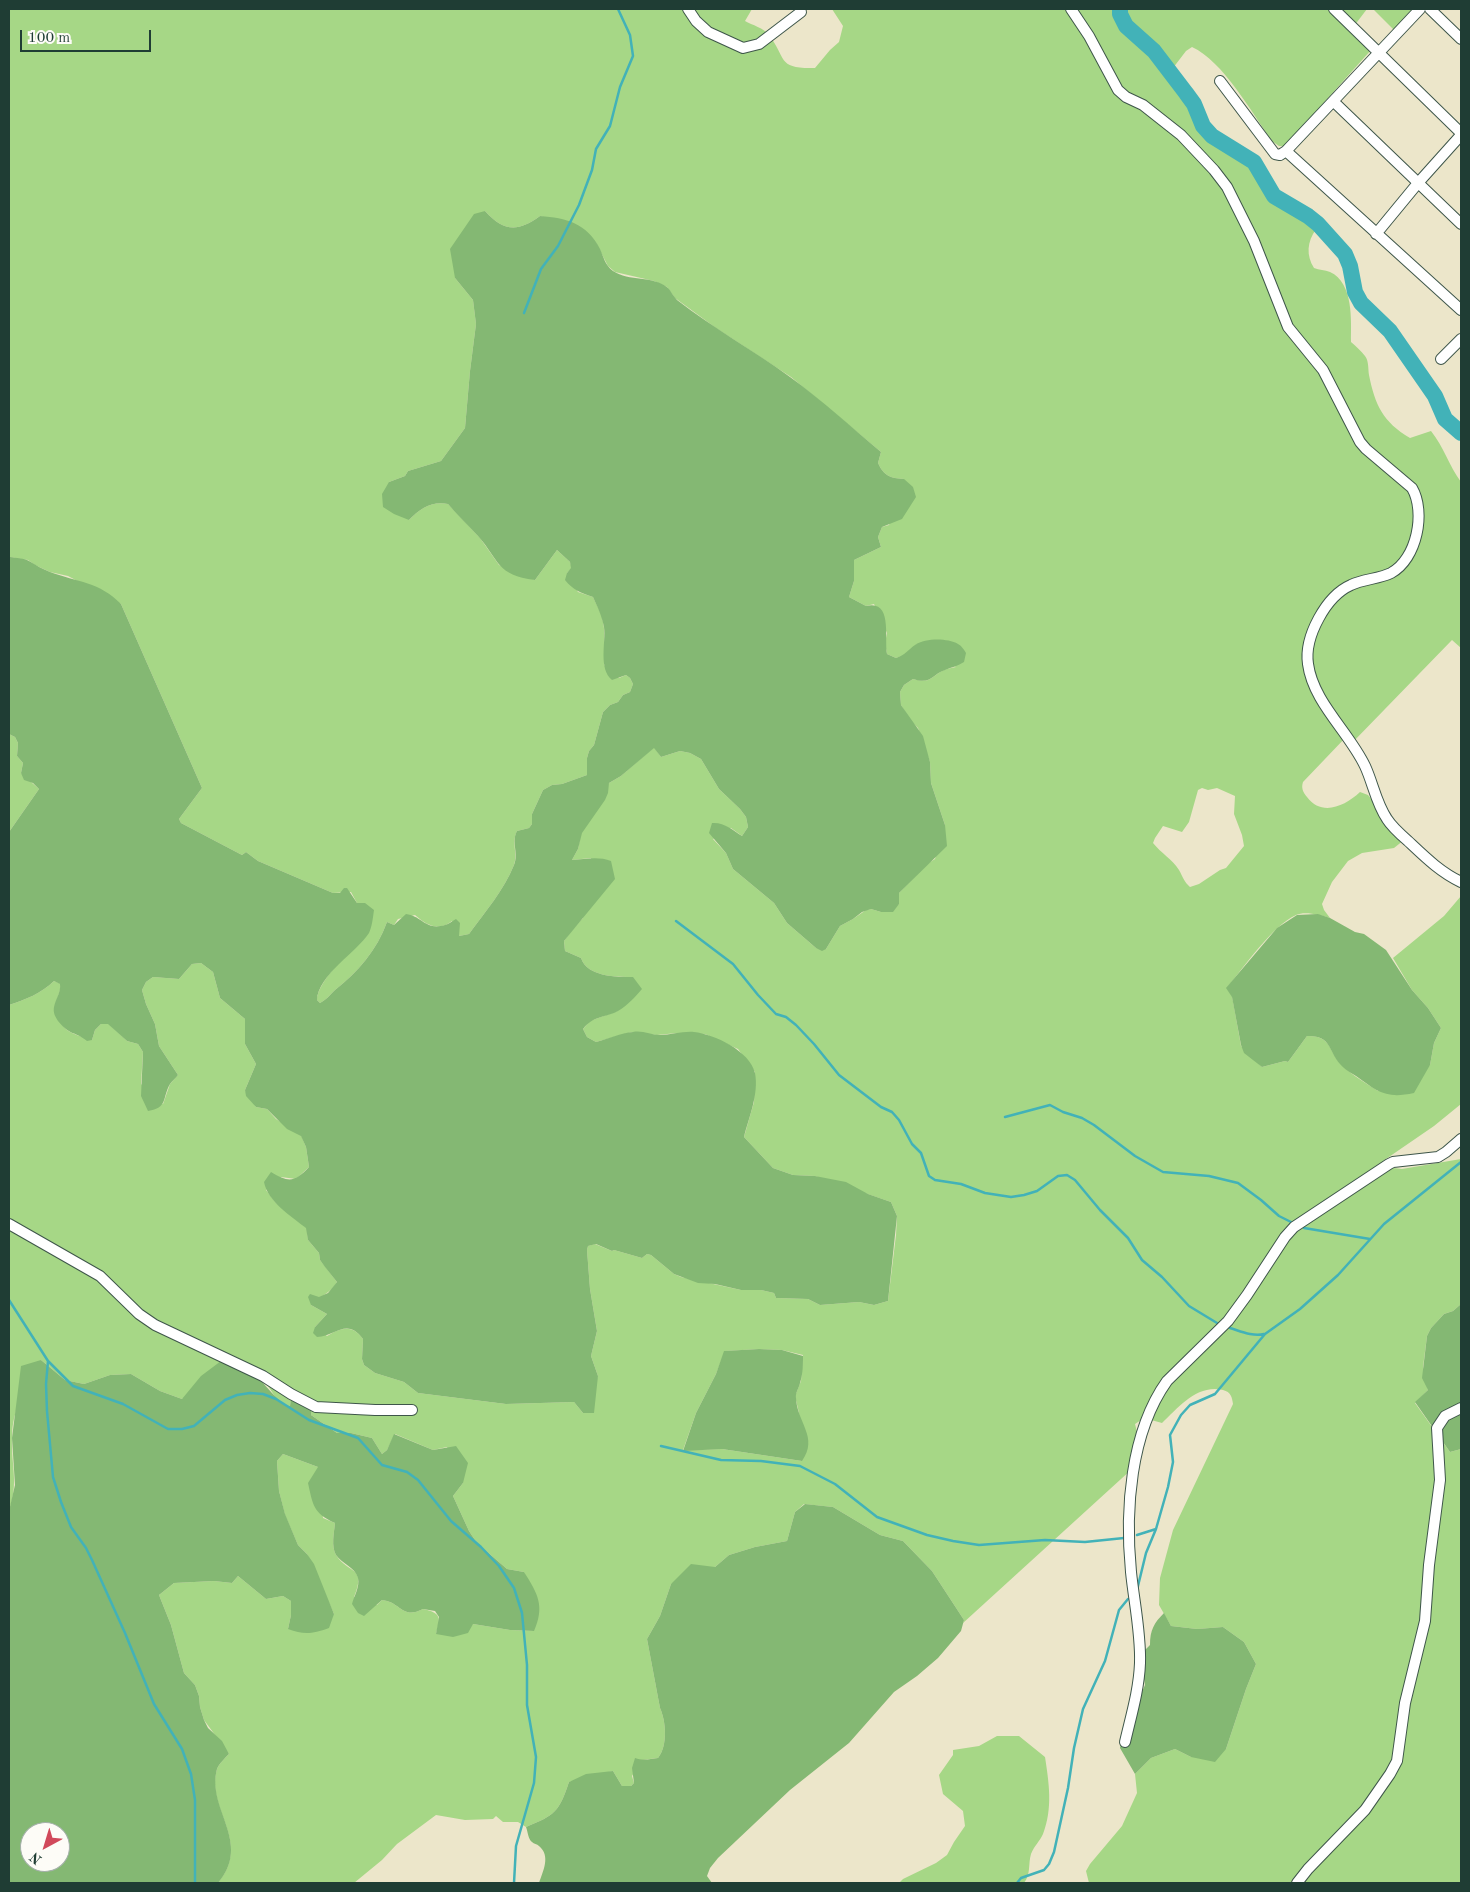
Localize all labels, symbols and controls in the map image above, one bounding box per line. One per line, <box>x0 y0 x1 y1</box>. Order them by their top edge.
scale bar <box>22 20 154 52</box>
text: 100 m <box>28 31 70 46</box>
north arrow <box>20 1822 70 1872</box>
text: N <box>28 1849 45 1867</box>

